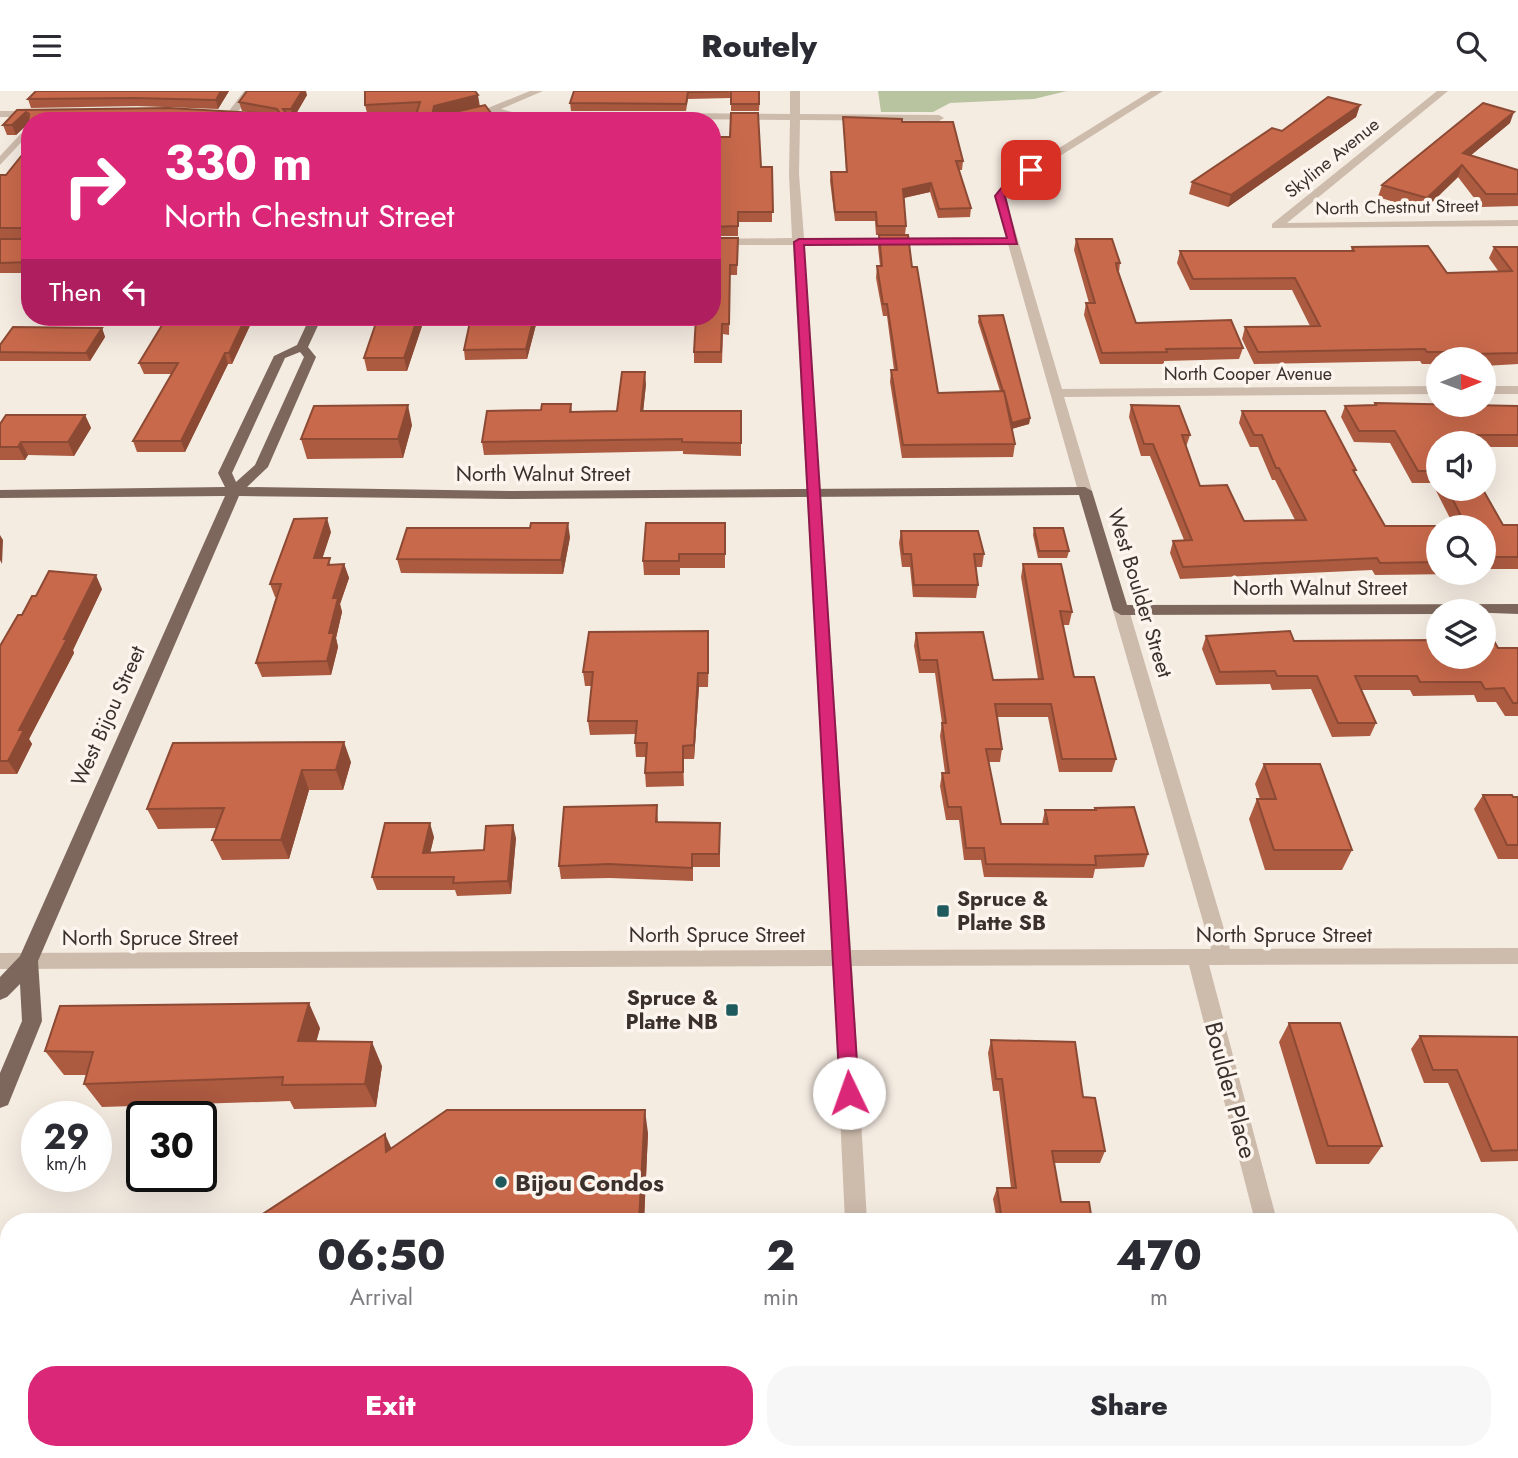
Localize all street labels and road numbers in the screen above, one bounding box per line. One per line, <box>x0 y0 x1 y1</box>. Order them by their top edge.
street label: Skyline Avenue <box>1279 112 1385 204</box>
street label: North Chestnut Street <box>1315 193 1480 221</box>
street label: North Cooper Avenue <box>1164 361 1332 387</box>
street label: North Walnut Street <box>456 459 630 489</box>
street label: West Boulder Street <box>1100 505 1180 681</box>
street label: North Walnut Street <box>1233 573 1407 603</box>
street label: West Bijou Street <box>64 641 152 791</box>
street label: North Spruce Street <box>629 920 805 950</box>
street label: North Spruce Street <box>1196 920 1372 950</box>
street label: North Spruce Street <box>62 923 238 953</box>
street label: Boulder Place <box>1196 1018 1266 1162</box>

